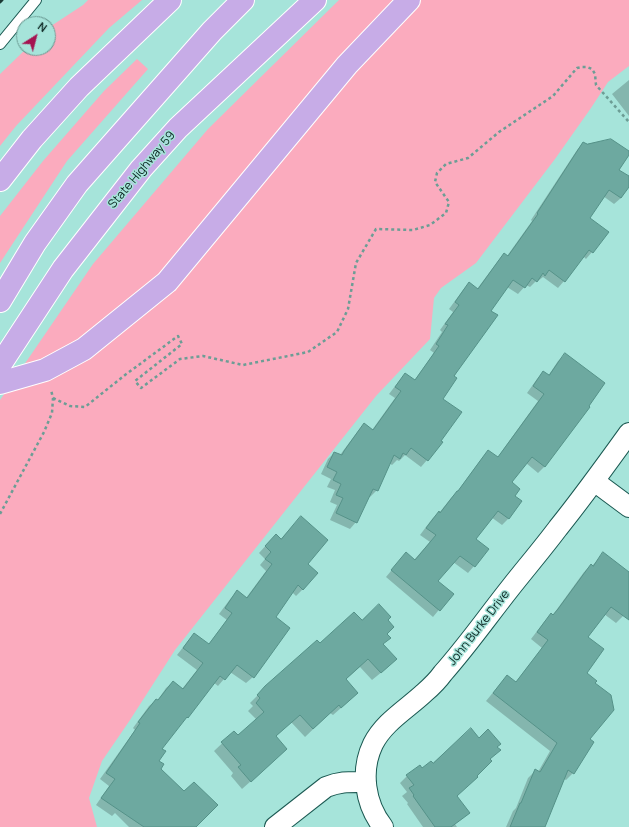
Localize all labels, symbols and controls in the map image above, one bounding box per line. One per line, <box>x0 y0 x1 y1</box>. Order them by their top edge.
north arrow <box>16 16 56 56</box>
text: N <box>35 18 50 35</box>
street label: State Highway 59 <box>106 128 178 212</box>
street label: John Burke Drive <box>445 588 513 668</box>

